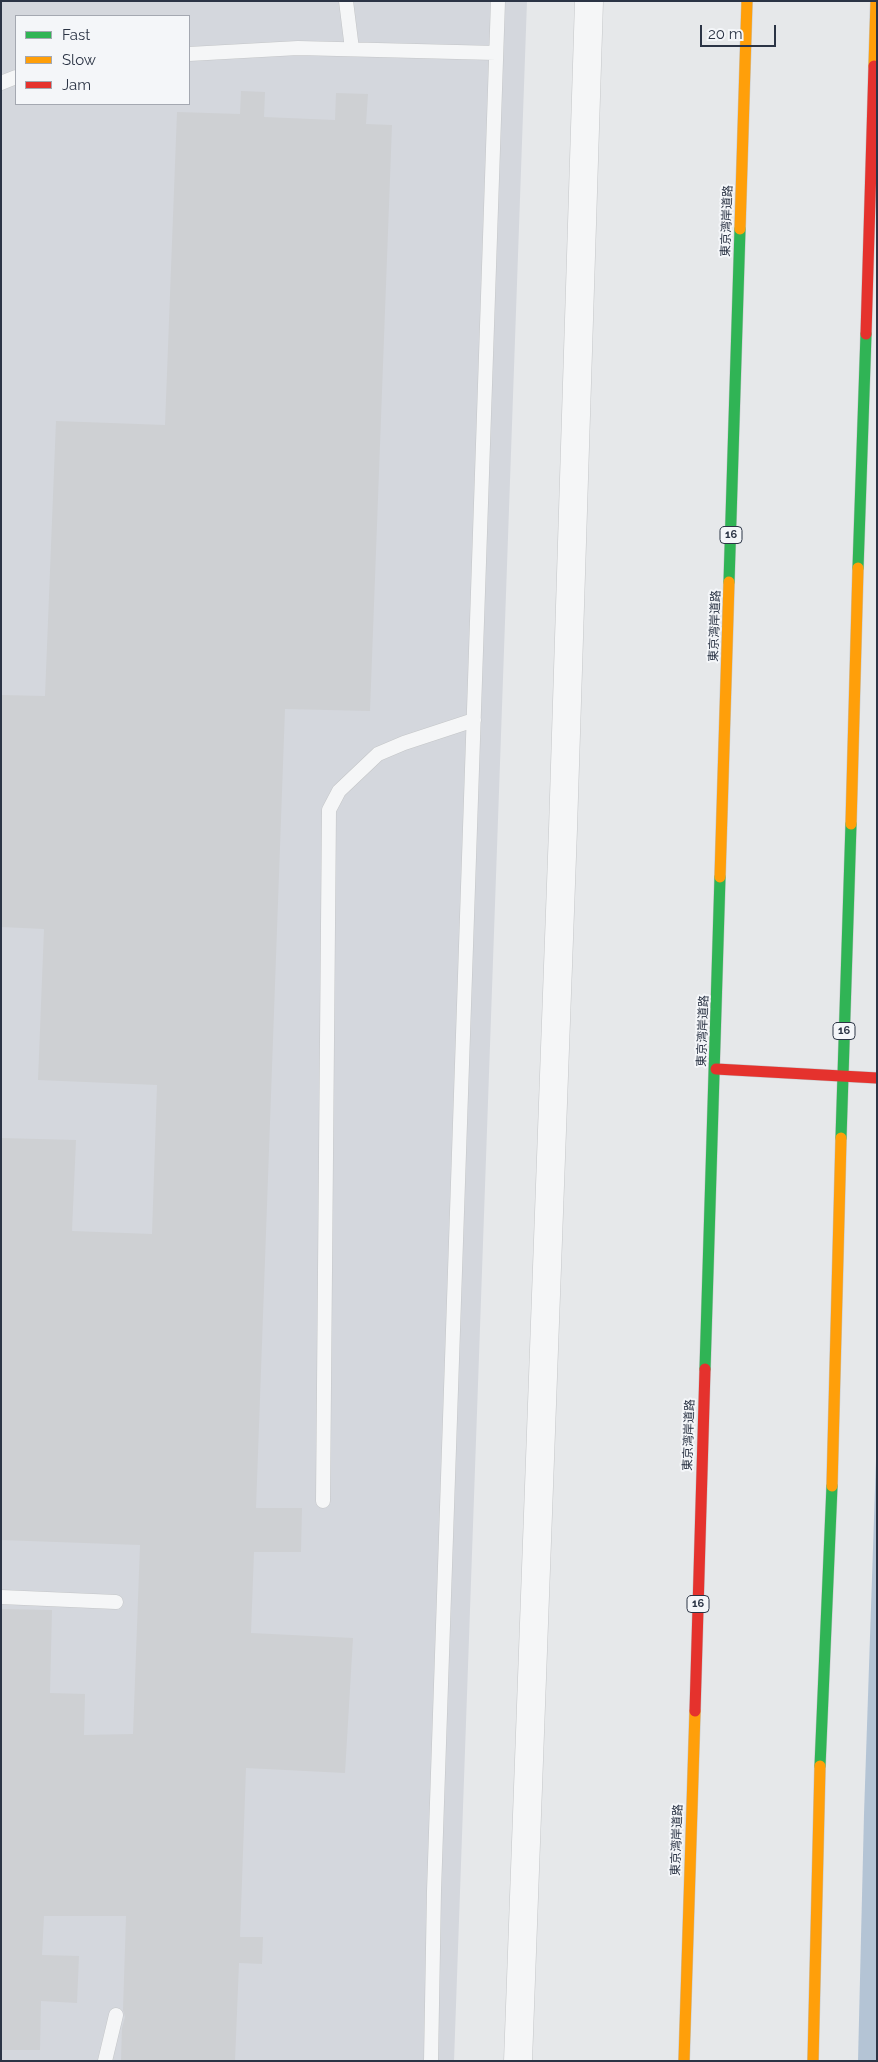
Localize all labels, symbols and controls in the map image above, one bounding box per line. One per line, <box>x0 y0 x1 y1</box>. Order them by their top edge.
legend <box>15 15 190 105</box>
scale bar <box>703 15 779 47</box>
text: 20 m <box>708 25 743 43</box>
text: Fast <box>62 26 90 44</box>
text: Slow <box>62 51 96 69</box>
text: Jam <box>62 76 91 94</box>
street label: 東京湾岸道路 <box>719 185 735 257</box>
road number: 16 <box>720 526 742 544</box>
street label: 東京湾岸道路 <box>707 590 723 662</box>
street label: 東京湾岸道路 <box>695 995 711 1067</box>
road number: 16 <box>833 1022 855 1040</box>
street label: 東京湾岸道路 <box>681 1399 697 1471</box>
road number: 16 <box>687 1596 709 1612</box>
street label: 東京湾岸道路 <box>669 1804 685 1876</box>

